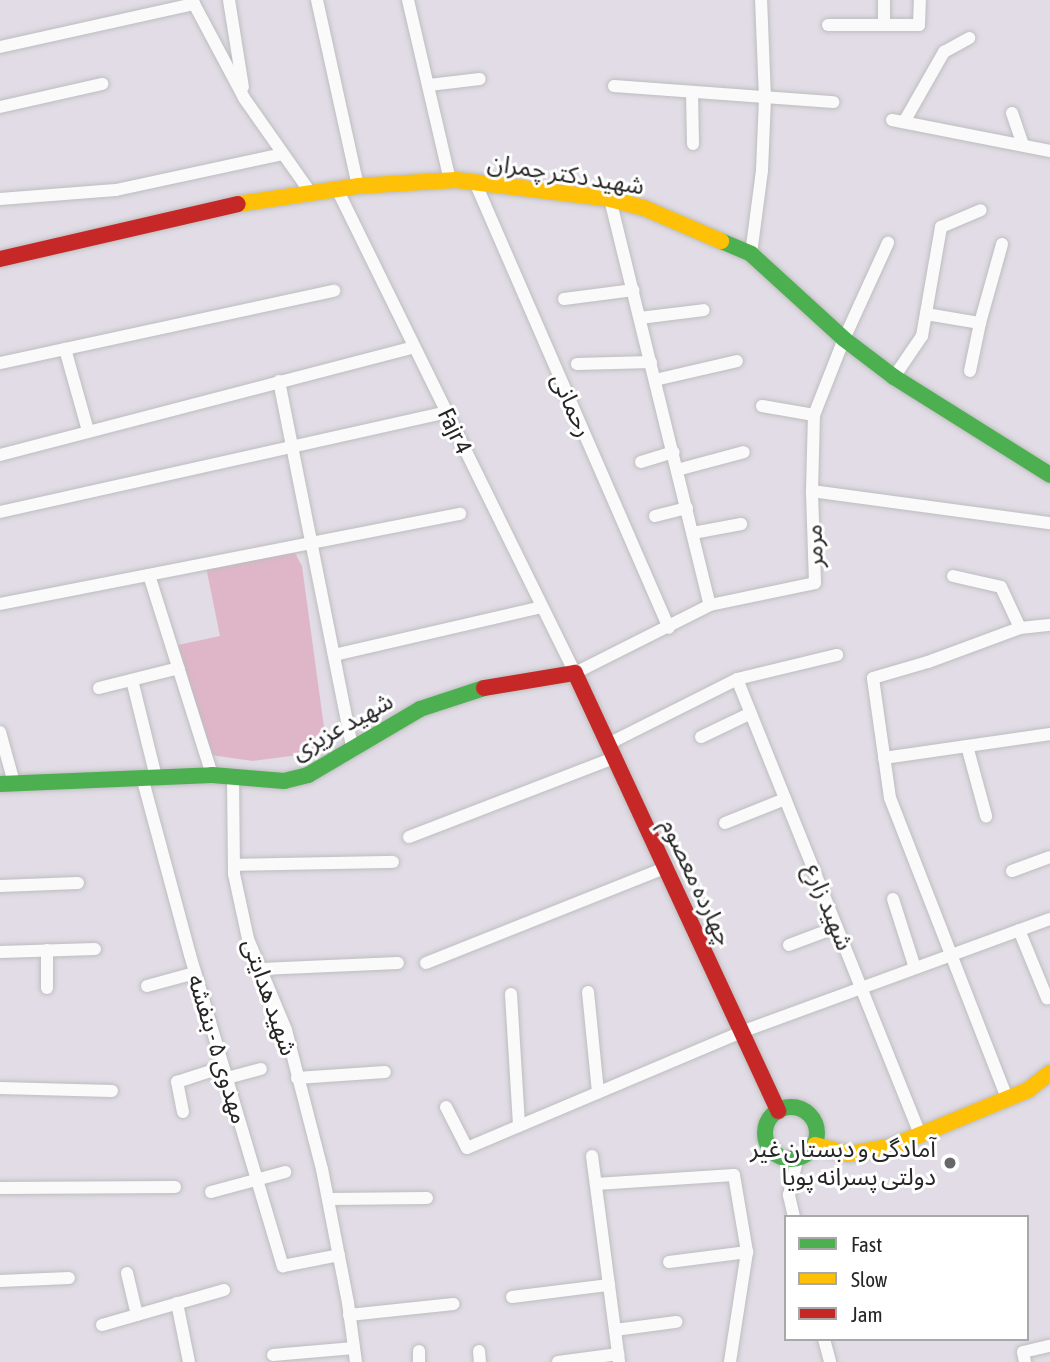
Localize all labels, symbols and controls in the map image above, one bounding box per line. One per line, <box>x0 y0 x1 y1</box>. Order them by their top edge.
street label: شهید دکتر چمران <box>486 147 646 201</box>
street label: رحمانی <box>545 369 599 441</box>
street label: Fajr 4 <box>432 403 478 459</box>
street label: مرمر <box>799 524 829 568</box>
street label: شهید عزیزی <box>286 686 398 766</box>
street label: چهارده معصوم <box>655 814 739 950</box>
street label: شهید زارع <box>799 859 859 955</box>
street label: شهید هدایتی <box>237 935 303 1059</box>
street label: مهدوی ۵ - بنفشه <box>182 971 254 1127</box>
place label: آمادگی و دبستان غیر دولتی پسرانه پویا <box>750 1135 936 1191</box>
marker: آمادگی و دبستان غیر دولتی پسرانه پویا <box>942 1155 958 1171</box>
legend <box>784 1215 1029 1341</box>
text: Fast <box>851 1232 882 1256</box>
text: Slow <box>851 1267 887 1291</box>
text: Jam <box>851 1302 883 1326</box>

